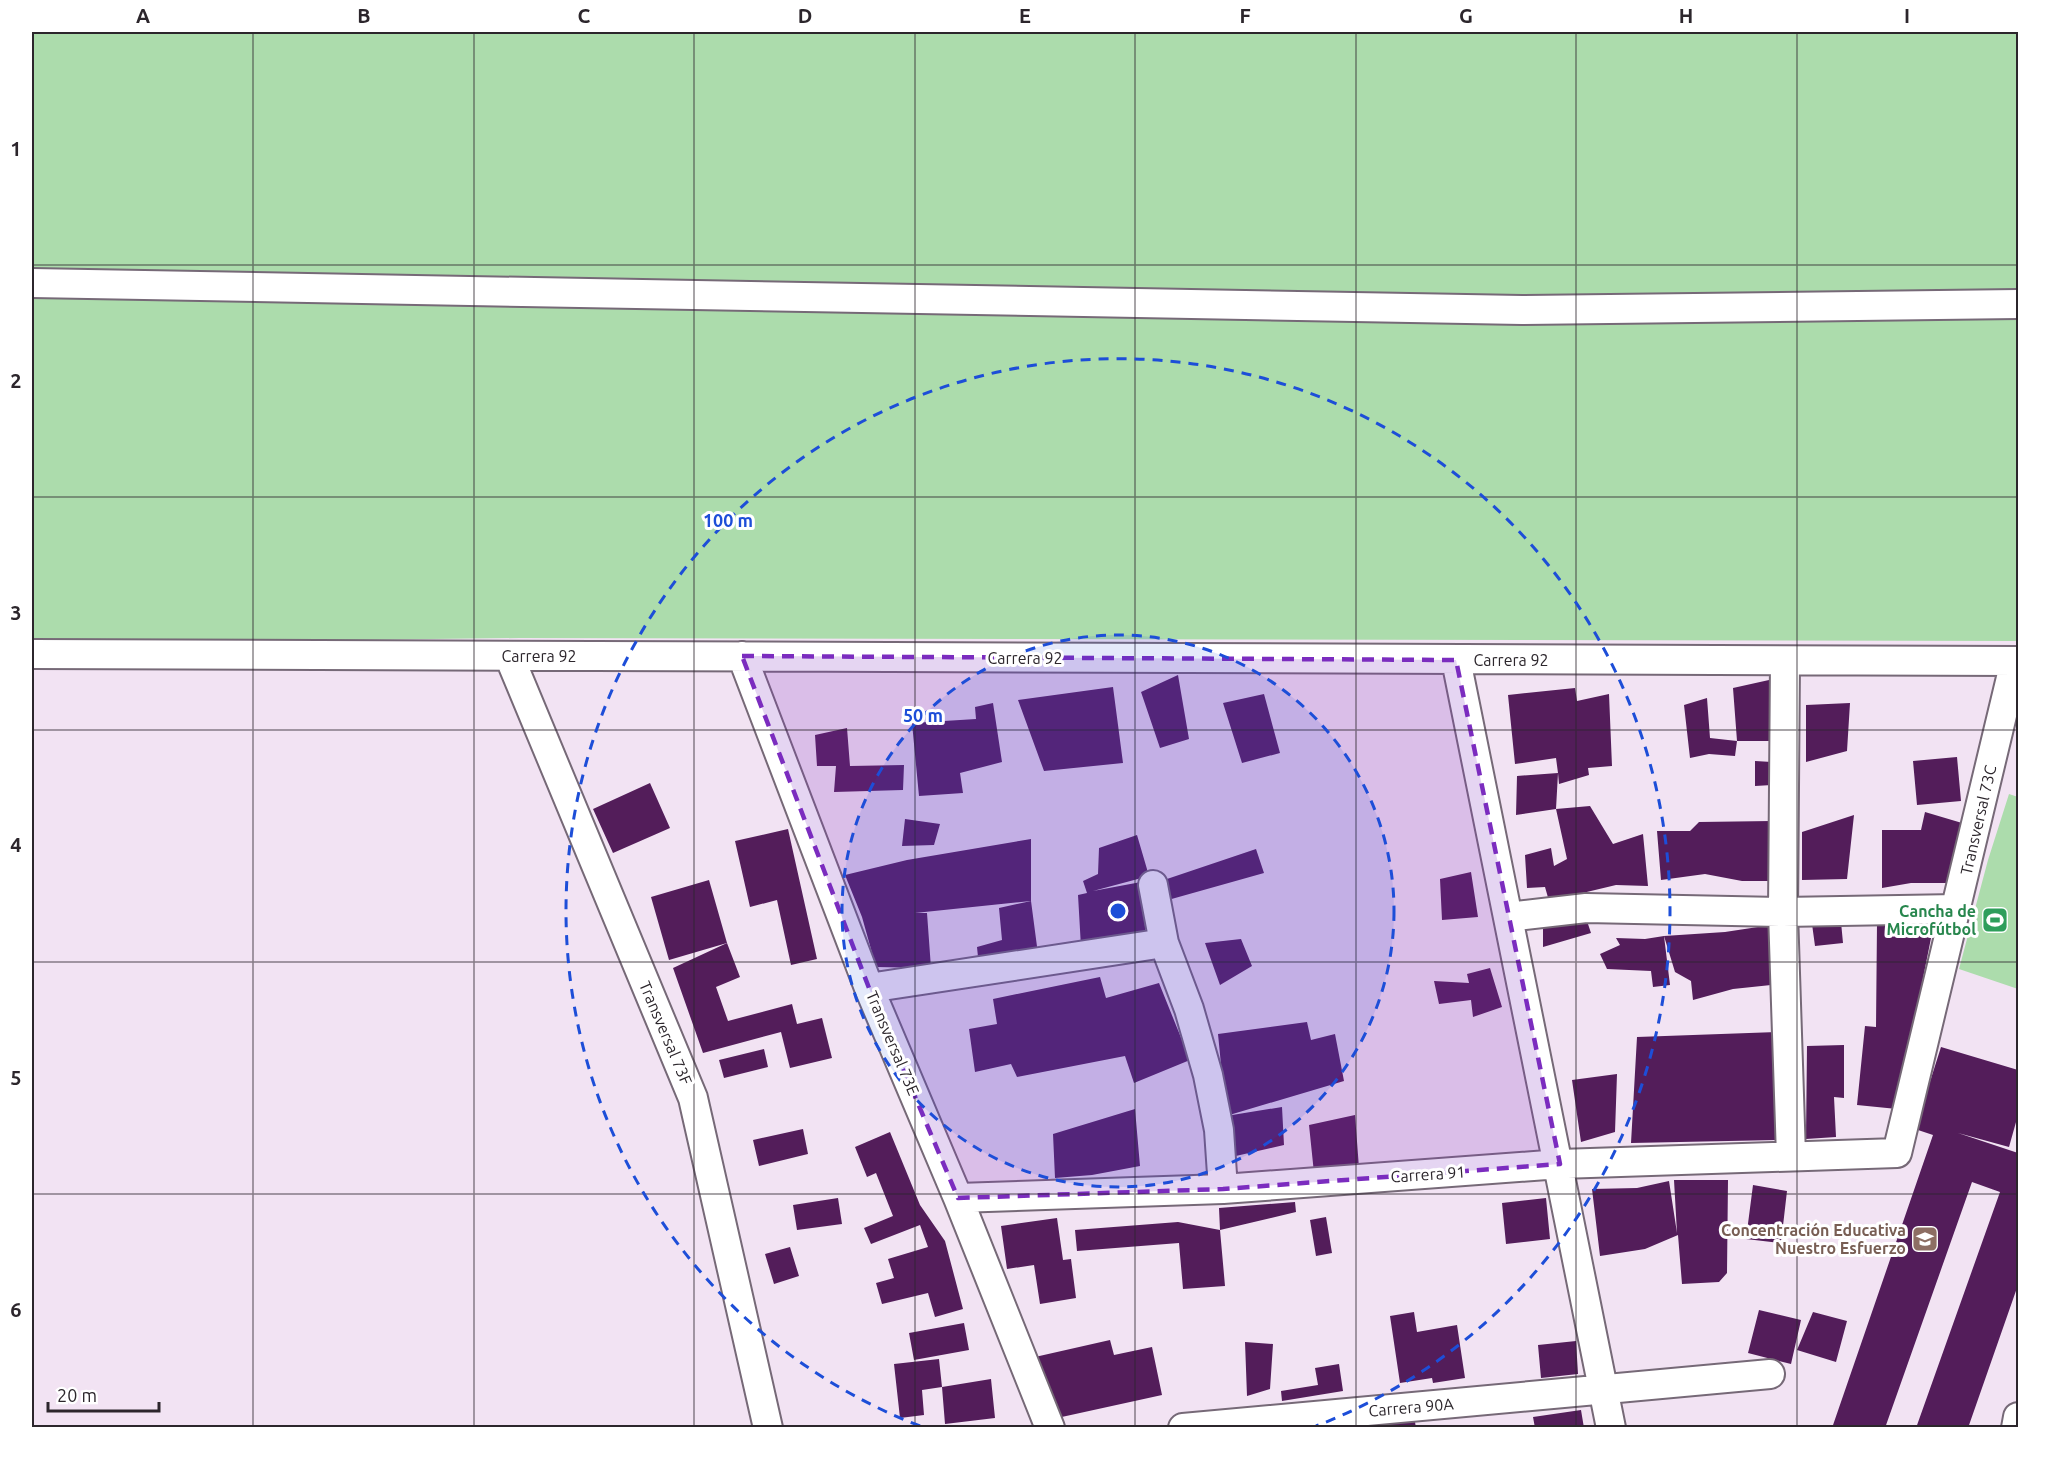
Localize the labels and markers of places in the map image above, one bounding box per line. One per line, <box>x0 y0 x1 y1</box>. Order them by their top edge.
centre of rings <box>1108 901 1128 921</box>
place label: Cancha de Microfútbol <box>1886 902 1976 938</box>
sports icon: Cancha de Microfútbol <box>1980 905 2010 935</box>
place label: Concentración Educativa Nuestro Esfuerzo <box>1721 1221 1906 1257</box>
school or university icon: Concentración Educativa Nuestro Esfuerzo <box>1910 1224 1940 1254</box>

